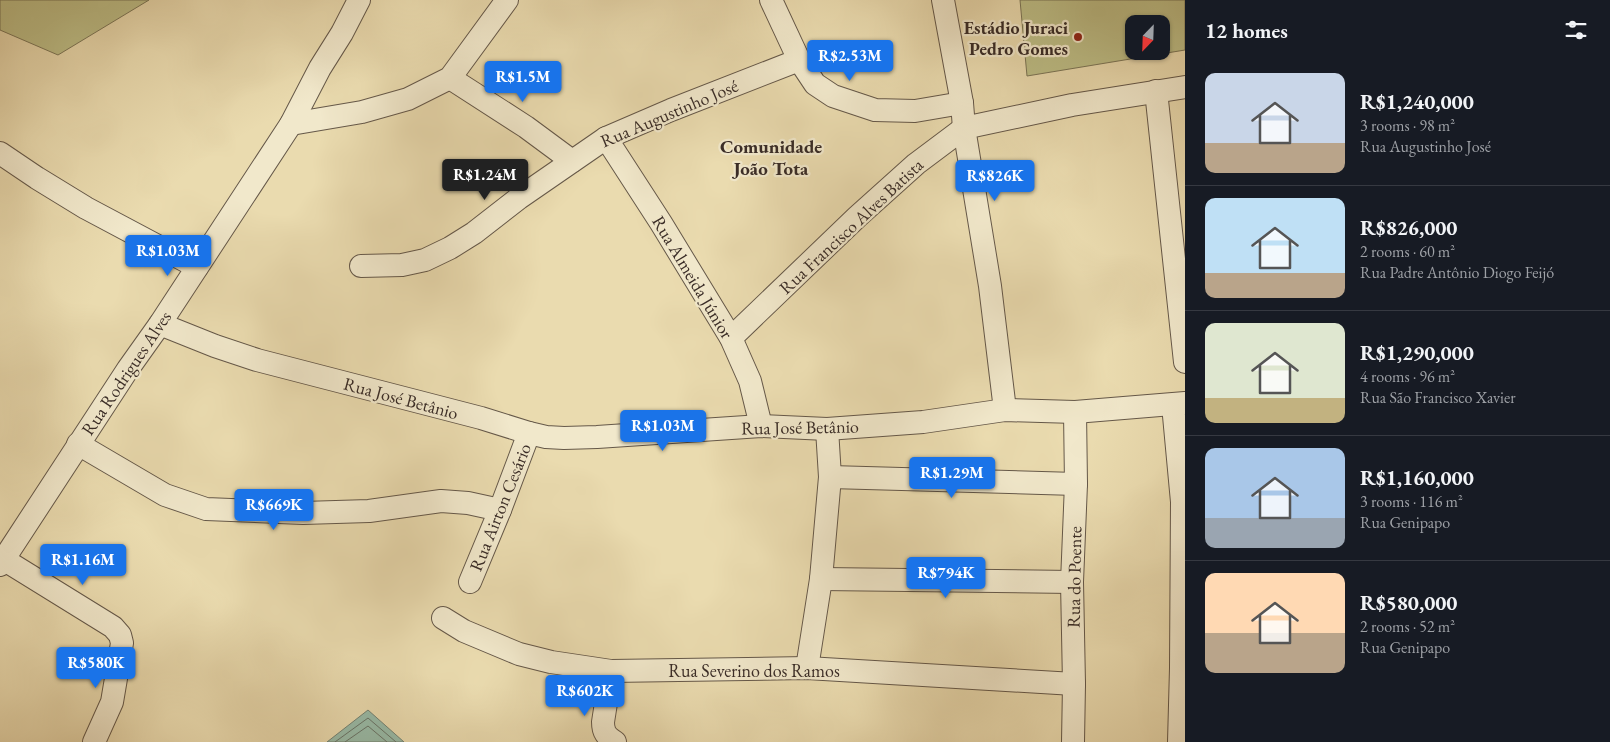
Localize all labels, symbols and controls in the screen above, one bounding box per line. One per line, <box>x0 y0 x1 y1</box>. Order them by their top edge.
north arrow <box>1125 15 1170 60</box>
map controls <box>1125 15 1170 60</box>
place label: Estádio Juraci Pedro Gomes <box>964 16 1069 60</box>
icon: filters <box>1562 16 1590 44</box>
text: 12 homes <box>1205 17 1288 44</box>
marker: Estádio Juraci Pedro Gomes <box>1072 31 1084 43</box>
pin: R$2.53M <box>804 39 896 82</box>
text: R$2.53M <box>818 45 882 66</box>
pin: R$1.5M <box>482 61 564 103</box>
text: R$1.5M <box>495 66 551 87</box>
street label: Rua Augustinho José <box>597 74 741 152</box>
text: R$1,240,000 <box>1360 88 1474 115</box>
icon: home <box>1245 93 1305 153</box>
text: 3 rooms · 98 m² <box>1360 115 1455 136</box>
district label: Comunidade João Tota <box>720 134 822 181</box>
text: Rua Augustinho José <box>1360 136 1491 157</box>
street label: Rua Francisco Alves Batista <box>774 153 929 299</box>
pin: R$1.24M <box>439 158 531 201</box>
pin: R$826K <box>954 160 1036 202</box>
text: R$1.24M <box>453 164 517 185</box>
text: R$826K <box>966 165 1024 186</box>
street label: Rua Almeida Júnior <box>647 211 739 343</box>
text: R$826,000 <box>1360 214 1457 241</box>
icon: home <box>1245 218 1305 278</box>
pin: R$1.03M <box>122 234 214 277</box>
text: R$1.03M <box>136 240 200 261</box>
text: 2 rooms · 60 m² <box>1360 241 1455 262</box>
text: Rua Padre Antônio Diogo Feijó <box>1360 262 1554 283</box>
street label: Rua Rodrigues Alves <box>76 306 176 440</box>
text: R$1,290,000 <box>1360 339 1474 366</box>
icon: home <box>1245 343 1305 403</box>
text: 4 rooms · 96 m² <box>1360 366 1455 387</box>
street label: Rua José Betânio <box>341 372 461 424</box>
text: Rua São Francisco Xavier <box>1360 387 1516 408</box>
pin: R$1.03M <box>617 410 709 452</box>
street label: Rua José Betânio <box>741 414 859 440</box>
text: R$1.03M <box>631 415 695 436</box>
street label: Rua Airton Cesário <box>464 440 536 574</box>
pin: R$1.29M <box>906 456 998 499</box>
text: R$1.29M <box>920 462 984 483</box>
text: R$1,160,000 <box>1360 464 1474 491</box>
icon: home <box>1245 468 1305 528</box>
pin: R$669K <box>233 488 315 531</box>
text: 3 rooms · 116 m² <box>1360 491 1463 512</box>
text: R$669K <box>245 494 303 515</box>
text: Rua Genipapo <box>1360 512 1450 533</box>
street label: Rua do Poente <box>1062 526 1086 628</box>
pin: R$1.16M <box>37 544 129 586</box>
text: R$1.16M <box>51 549 115 570</box>
pin: R$794K <box>905 556 987 599</box>
text: R$794K <box>917 562 975 583</box>
text: R$580,000 <box>1360 589 1457 616</box>
icon: home <box>1245 593 1305 653</box>
text: 2 rooms · 52 m² <box>1360 616 1455 637</box>
text: Rua Genipapo <box>1360 637 1450 658</box>
pin: R$580K <box>55 646 137 689</box>
text: R$580K <box>67 652 125 673</box>
street label: Rua Severino dos Ramos <box>668 659 840 682</box>
pin: R$602K <box>544 674 626 717</box>
text: R$602K <box>556 680 614 701</box>

